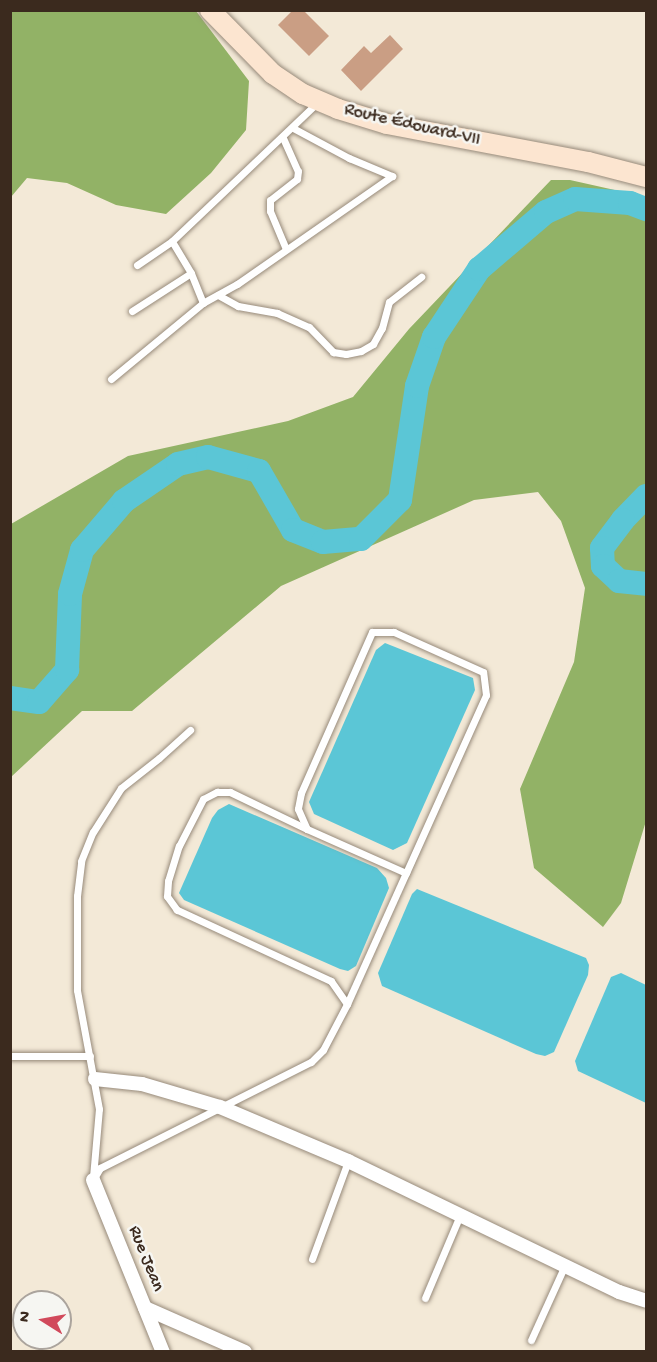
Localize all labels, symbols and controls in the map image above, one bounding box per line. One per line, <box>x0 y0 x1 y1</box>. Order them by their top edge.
street label: Route Édouard-VII <box>342 100 482 152</box>
street label: Rue Jean <box>122 1223 168 1295</box>
north arrow <box>12 1290 72 1350</box>
text: N <box>15 1310 36 1324</box>

